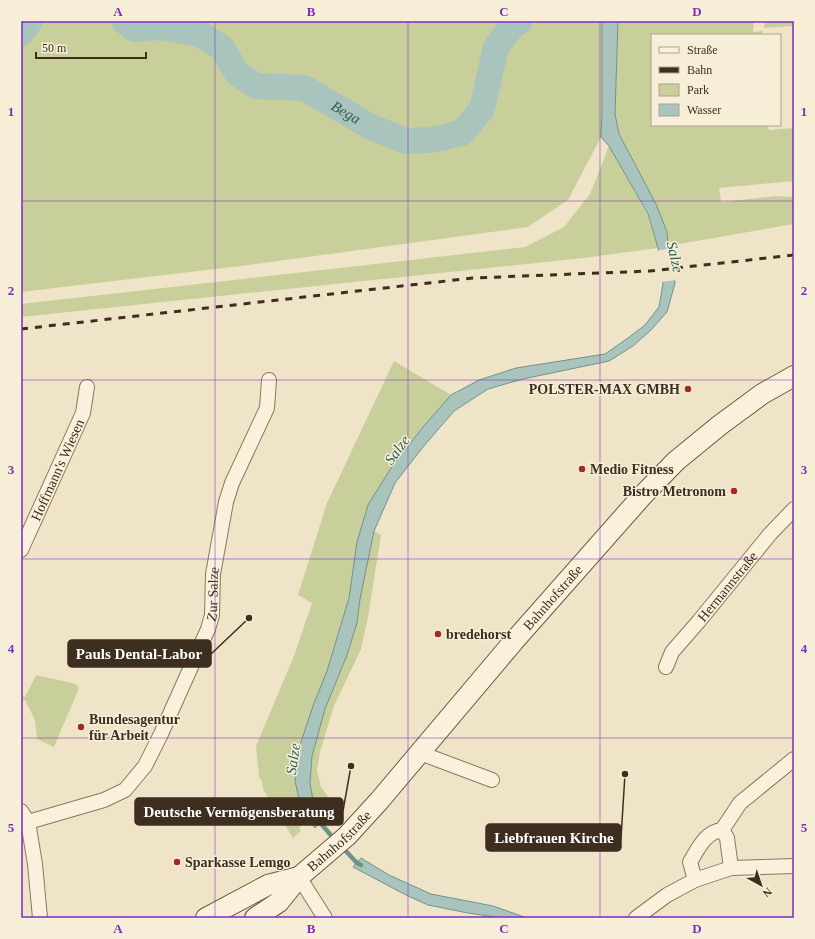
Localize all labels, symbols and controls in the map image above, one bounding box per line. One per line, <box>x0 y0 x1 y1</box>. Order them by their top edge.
text: A <box>113 4 123 19</box>
text: B <box>307 4 316 19</box>
text: C <box>499 4 509 19</box>
text: D <box>692 4 702 19</box>
scale bar <box>36 34 146 60</box>
legend <box>651 34 781 126</box>
text: 50 m <box>42 41 67 55</box>
text: Straße <box>687 43 718 57</box>
text: Bahn <box>687 63 712 77</box>
text: Park <box>687 83 709 97</box>
water label: Bega <box>328 98 363 127</box>
text: Wasser <box>687 103 721 117</box>
text: 1 <box>8 104 14 119</box>
text: 1 <box>801 104 807 119</box>
water label: Salze <box>664 240 686 275</box>
text: 2 <box>8 283 14 298</box>
text: 2 <box>801 283 807 298</box>
place label: POLSTER-MAX GMBH <box>529 382 680 397</box>
marker: POLSTER-MAX GMBH <box>683 384 693 394</box>
street label: Hoffmann's Wiesen <box>28 417 87 523</box>
water label: Salze <box>381 432 413 468</box>
text: 3 <box>8 462 15 477</box>
place label: Medio Fitness <box>590 462 674 477</box>
text: 3 <box>801 462 808 477</box>
marker: Medio Fitness <box>577 464 587 474</box>
place label: Bistro Metronom <box>623 484 726 499</box>
marker: Bistro Metronom <box>729 486 739 496</box>
street label: Hermannstraße <box>695 549 761 625</box>
street label: Bahnhofstraße <box>520 562 586 633</box>
street label: Zur Salze <box>204 566 222 623</box>
place label: bredehorst <box>446 627 511 642</box>
marker: bredehorst <box>433 629 443 639</box>
callout: Pauls Dental-Labor <box>68 640 211 667</box>
text: 4 <box>8 641 15 656</box>
text: 4 <box>801 641 808 656</box>
text: Pauls Dental-Labor <box>76 646 202 662</box>
place label: Bundesagentur für Arbeit <box>89 712 180 743</box>
marker: Bundesagentur für Arbeit <box>76 722 86 732</box>
water label: Salze <box>283 742 303 776</box>
callout: Deutsche Vermögensberatung <box>135 798 343 825</box>
text: Deutsche Vermögensberatung <box>143 804 335 820</box>
street label: Bahnhofstraße <box>305 808 374 874</box>
text: 5 <box>8 820 15 835</box>
text: 5 <box>801 820 808 835</box>
callout: Liebfrauen Kirche <box>486 824 621 851</box>
text: Liebfrauen Kirche <box>494 830 614 846</box>
place label: Sparkasse Lemgo <box>185 855 290 870</box>
marker: Sparkasse Lemgo <box>172 857 182 867</box>
north arrow <box>741 865 781 905</box>
text: N <box>760 886 774 900</box>
text: A <box>113 921 123 936</box>
text: B <box>307 921 316 936</box>
text: C <box>499 921 509 936</box>
text: D <box>692 921 702 936</box>

